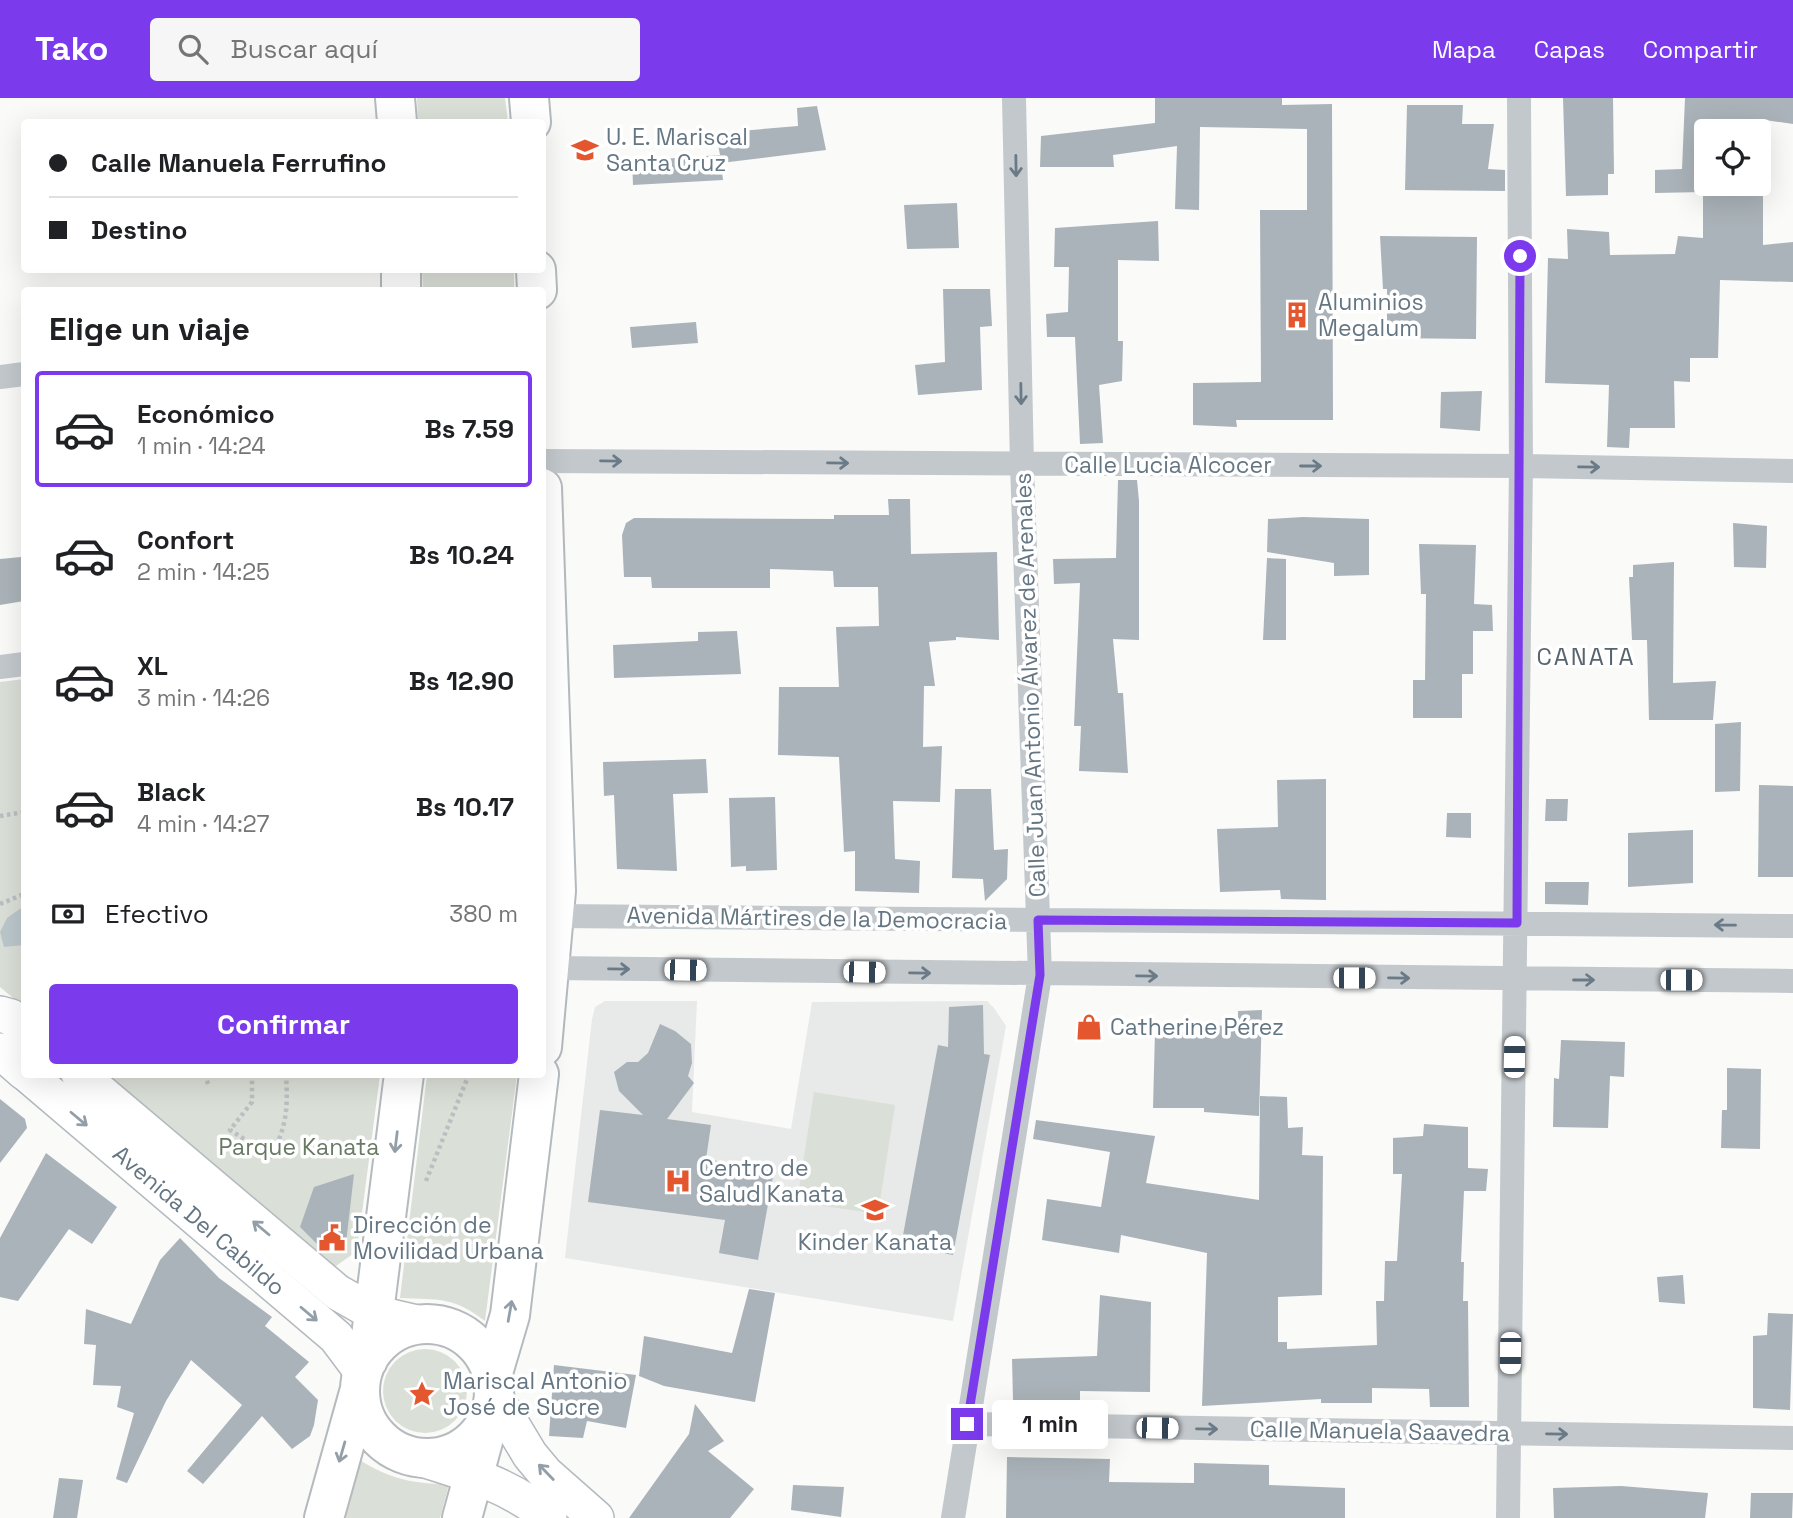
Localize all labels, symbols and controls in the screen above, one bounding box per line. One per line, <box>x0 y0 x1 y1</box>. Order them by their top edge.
search box <box>150 18 640 81</box>
text: Tako <box>35 28 108 70</box>
icon: search <box>174 30 212 68</box>
text: Buscar aquí <box>230 32 378 66</box>
text: Mapa <box>1432 34 1496 65</box>
text: Capas <box>1534 34 1605 65</box>
text: Compartir <box>1643 34 1758 65</box>
map controls <box>1694 119 1771 196</box>
button: locate <box>1694 119 1771 196</box>
place label: U. E. Mariscal Santa Cruz <box>606 122 748 178</box>
school or university icon: U. E. Mariscal Santa Cruz <box>570 135 600 165</box>
text: Calle Manuela Ferrufino <box>91 146 386 180</box>
one-way arrow <box>1009 154 1023 177</box>
text: Destino <box>91 213 187 247</box>
route start <box>1504 240 1536 272</box>
place label: Aluminios Megalum <box>1318 287 1424 343</box>
building icon: Aluminios Megalum <box>1282 300 1312 330</box>
text: Elige un viaje <box>49 309 250 349</box>
one-way arrow <box>1014 382 1027 405</box>
text: Económico <box>137 397 275 431</box>
icon: car <box>53 398 116 461</box>
text: Bs 7.59 <box>424 412 514 446</box>
text: 1 min · 14:24 <box>137 431 266 461</box>
street label: Calle Lucia Alcocer <box>1064 450 1272 480</box>
one-way arrow <box>599 454 622 468</box>
one-way arrow <box>826 456 849 470</box>
one-way arrow <box>1299 459 1322 473</box>
one-way arrow <box>1577 460 1600 474</box>
street label: Calle Juan Antonio Álvarez de Arenales <box>1008 472 1052 898</box>
text: Confort <box>137 523 234 557</box>
icon: car <box>53 524 116 587</box>
text: Bs 10.24 <box>409 538 514 572</box>
text: 2 min · 14:25 <box>137 557 270 587</box>
district label: CANATA <box>1536 641 1636 672</box>
text: XL <box>137 649 168 683</box>
icon: car <box>53 650 116 713</box>
text: Bs 12.90 <box>409 664 514 698</box>
text: 3 min · 14:26 <box>137 683 270 713</box>
text: Black <box>137 775 206 809</box>
icon: car <box>53 776 116 839</box>
text: Bs 10.17 <box>416 790 514 824</box>
text: 4 min · 14:27 <box>137 809 269 839</box>
icon: cash <box>49 895 87 933</box>
text: Efectivo <box>105 897 209 931</box>
text: 380 m <box>449 899 518 929</box>
street label: Avenida Mártires de la Democracia <box>626 900 1008 936</box>
one-way arrow <box>1714 919 1737 932</box>
car <box>664 959 707 981</box>
car <box>843 961 886 983</box>
one-way arrow <box>607 962 630 976</box>
one-way arrow <box>908 966 931 980</box>
car <box>1334 968 1376 989</box>
one-way arrow <box>1136 969 1159 983</box>
car <box>1661 970 1703 991</box>
one-way arrow <box>1388 972 1411 985</box>
one-way arrow <box>1572 973 1595 987</box>
button: Confirmar <box>49 984 518 1064</box>
shop icon: Catherine Pérez <box>1074 1012 1104 1042</box>
place label: Catherine Pérez <box>1110 1012 1284 1042</box>
car <box>1504 1036 1525 1078</box>
one-way arrow <box>70 1111 88 1127</box>
one-way arrow <box>389 1130 402 1153</box>
park label: Parque Kanata <box>218 1132 380 1162</box>
street label: Avenida Del Cabildo <box>107 1139 291 1302</box>
place label: Centro de Salud Kanata <box>699 1153 844 1209</box>
hospital icon: Centro de Salud Kanata <box>663 1166 693 1196</box>
school or university icon: Kinder Kanata <box>860 1195 890 1225</box>
place label: Dirección de Movilidad Urbana <box>353 1210 544 1266</box>
one-way arrow <box>252 1220 270 1236</box>
public building icon: Dirección de Movilidad Urbana <box>317 1223 347 1253</box>
place label: Kinder Kanata <box>798 1227 952 1257</box>
one-way arrow <box>504 1300 517 1323</box>
one-way arrow <box>299 1306 317 1322</box>
car <box>1500 1332 1521 1374</box>
place label: Mariscal Antonio José de Sucre <box>443 1366 627 1422</box>
place icon: Mariscal Antonio José de Sucre <box>407 1379 437 1409</box>
callout: 1 min <box>992 1400 1107 1448</box>
route end <box>951 1408 983 1440</box>
text: 1 min <box>1022 1409 1078 1439</box>
street label: Calle Manuela Saavedra <box>1250 1414 1510 1448</box>
car <box>1136 1417 1179 1439</box>
one-way arrow <box>1195 1422 1218 1435</box>
one-way arrow <box>1545 1428 1568 1441</box>
one-way arrow <box>335 1441 348 1463</box>
one-way arrow <box>537 1464 554 1481</box>

